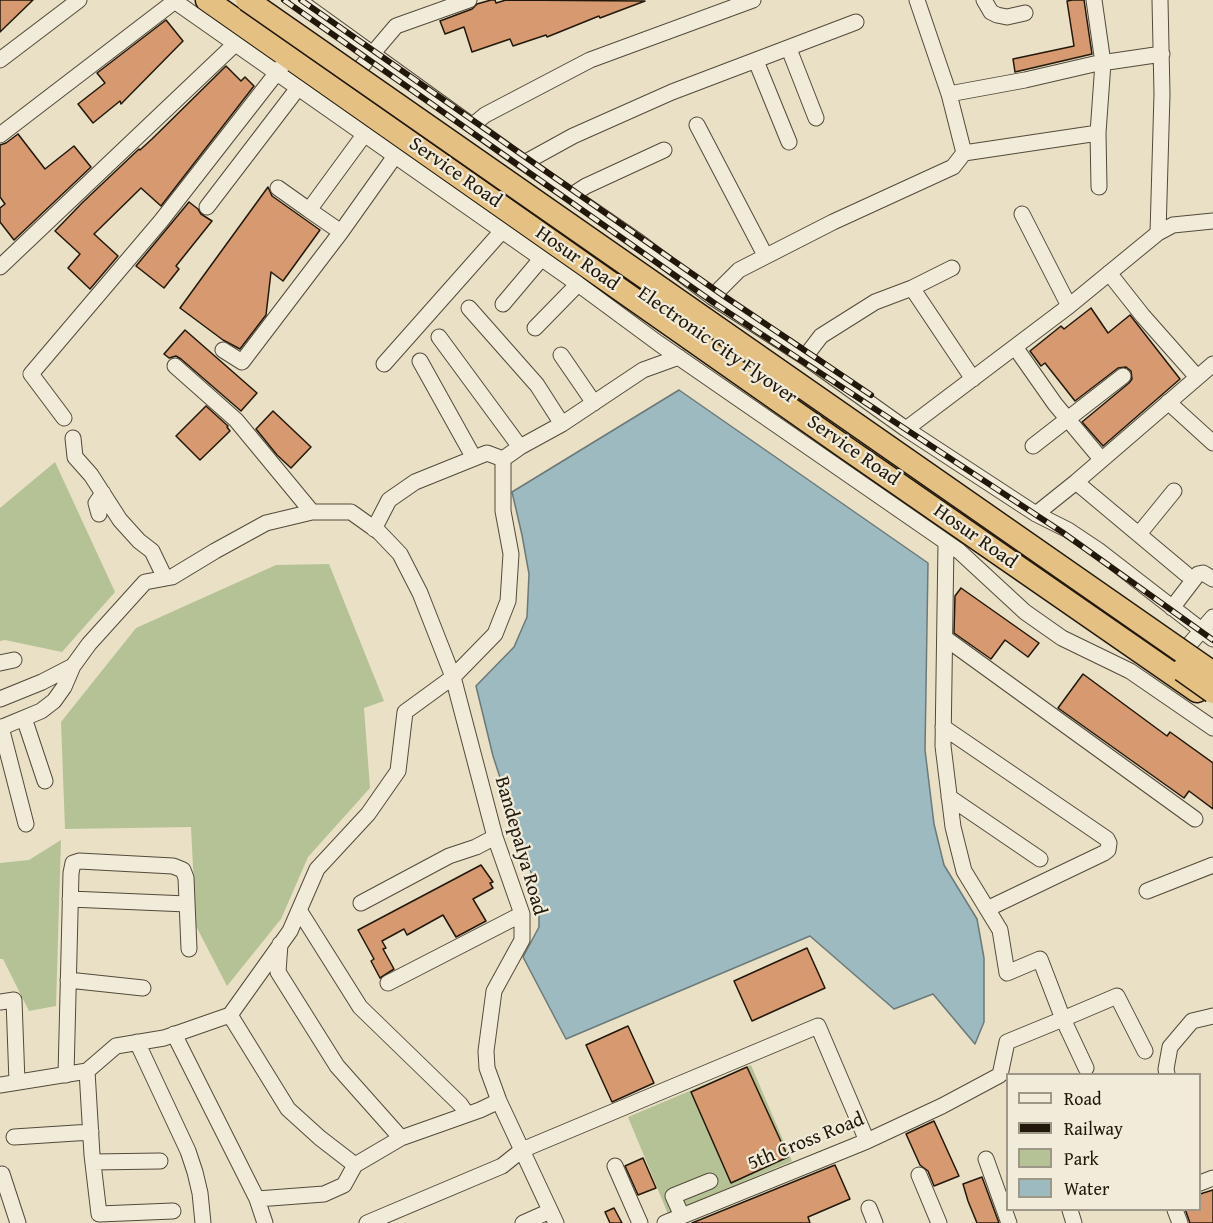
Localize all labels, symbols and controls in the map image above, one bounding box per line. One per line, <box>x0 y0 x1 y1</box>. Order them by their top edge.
street label: Service Road <box>404 132 506 214</box>
street label: Hosur Road <box>530 221 624 297</box>
street label: Electronic City Flyover <box>633 282 801 410</box>
street label: Service Road <box>802 410 904 492</box>
street label: Hosur Road <box>928 499 1022 575</box>
street label: Bandepalya Road <box>489 774 551 918</box>
legend <box>1006 1073 1201 1211</box>
text: Road <box>1064 1085 1102 1112</box>
street label: 5th Cross Road <box>744 1108 868 1176</box>
text: Railway <box>1064 1115 1123 1142</box>
text: Park <box>1064 1145 1099 1172</box>
text: Water <box>1064 1175 1109 1202</box>

